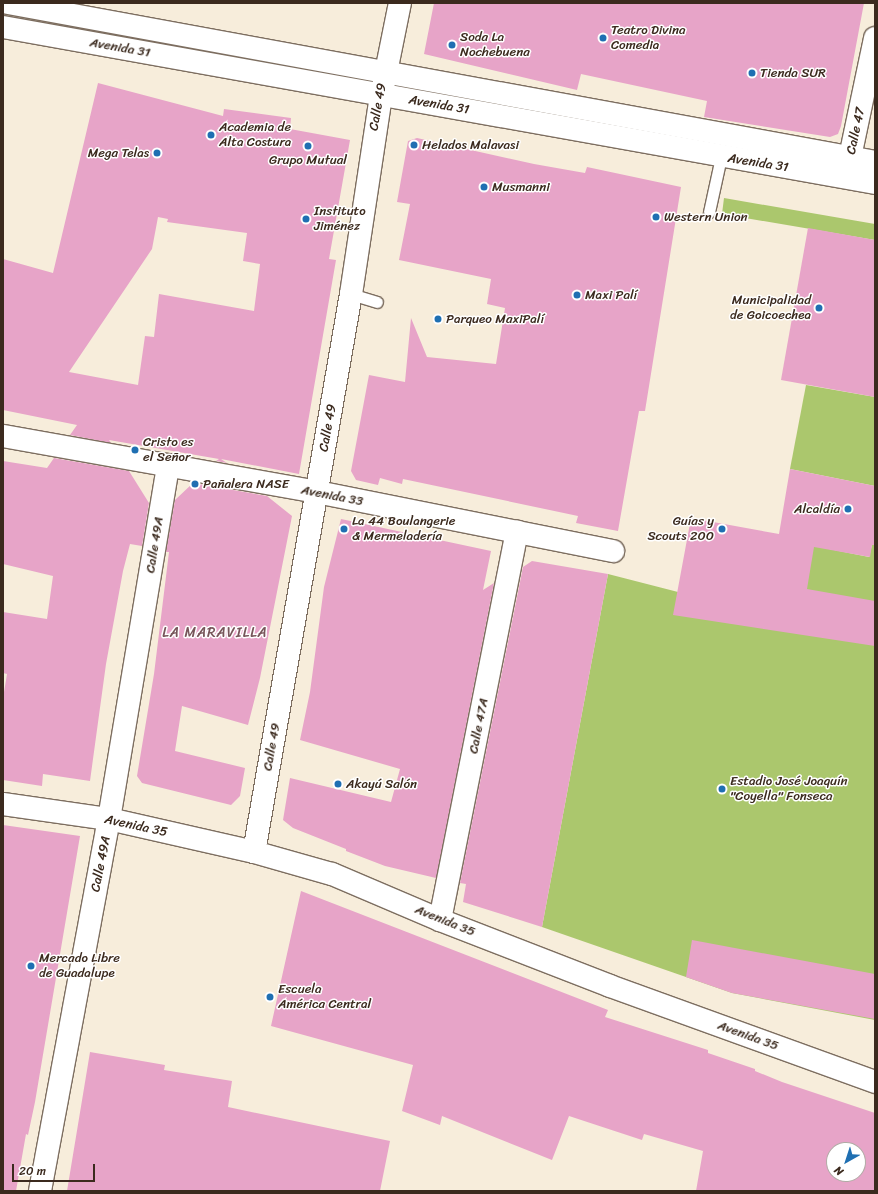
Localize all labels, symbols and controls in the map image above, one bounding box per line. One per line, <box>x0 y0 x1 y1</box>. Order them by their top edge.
place label: Teatro Divina Comedia <box>611 23 686 54</box>
place label: Soda La Nochebuena <box>460 30 530 61</box>
marker: Teatro Divina Comedia <box>598 33 608 43</box>
street label: Avenida 31 <box>88 35 152 61</box>
marker: Soda La Nochebuena <box>447 40 457 50</box>
place label: Tienda SUR <box>760 65 826 81</box>
marker: Tienda SUR <box>747 68 757 78</box>
street label: Calle 49 <box>366 82 390 132</box>
street label: Avenida 31 <box>407 92 471 118</box>
street label: Calle 47 <box>843 106 869 156</box>
place label: Academia de Alta Costura <box>219 120 292 151</box>
marker: Academia de Alta Costura <box>206 130 216 140</box>
place label: Helados Malavasi <box>422 137 519 153</box>
marker: Helados Malavasi <box>409 140 419 150</box>
marker: Grupo Mutual <box>303 141 313 151</box>
place label: Mega Telas <box>86 145 149 161</box>
marker: Mega Telas <box>152 148 162 158</box>
street label: Avenida 31 <box>726 150 790 176</box>
place label: Grupo Mutual <box>269 152 347 168</box>
place label: Musmanni <box>492 179 550 195</box>
marker: Musmanni <box>479 182 489 192</box>
place label: Instituto Jiménez <box>314 204 366 235</box>
place label: Western Union <box>664 209 748 225</box>
marker: Western Union <box>651 212 661 222</box>
marker: Instituto Jiménez <box>301 214 311 224</box>
place label: Maxi Palí <box>585 287 637 303</box>
marker: Maxi Palí <box>572 290 582 300</box>
place label: Municipalidad de Goicoechea <box>730 293 811 324</box>
marker: Municipalidad de Goicoechea <box>814 303 824 313</box>
place label: Parqueo MaxiPalí <box>446 311 544 327</box>
marker: Parqueo MaxiPalí <box>433 314 443 324</box>
street label: Calle 49 <box>316 403 340 453</box>
place label: Cristo es el Señor <box>143 435 194 466</box>
marker: Cristo es el Señor <box>130 445 140 455</box>
place label: Pañalera NASE <box>203 476 289 492</box>
marker: Pañalera NASE <box>190 479 200 489</box>
street label: Avenida 33 <box>300 482 364 510</box>
place label: Alcaldía <box>794 501 840 517</box>
marker: Alcaldía <box>843 504 853 514</box>
place label: La 44 Boulangerie & Mermeladería <box>352 514 455 545</box>
place label: Guías y Scouts 200 <box>647 514 714 545</box>
street label: Calle 49A <box>143 516 167 574</box>
marker: La 44 Boulangerie & Mermeladería <box>339 524 349 534</box>
marker: Guías y Scouts 200 <box>717 524 727 534</box>
district label: LA MARAVILLA <box>163 625 267 641</box>
street label: Calle 47A <box>466 697 492 755</box>
street label: Calle 49 <box>260 722 284 772</box>
place label: Estadio José Joaquín "Coyella" Fonseca <box>730 774 848 805</box>
place label: Akayú Salón <box>346 776 417 792</box>
marker: Akayú Salón <box>333 779 343 789</box>
marker: Estadio José Joaquín "Coyella" Fonseca <box>717 784 727 794</box>
street label: Avenida 35 <box>103 812 169 840</box>
street label: Calle 49A <box>88 835 114 893</box>
street label: Avenida 35 <box>413 902 477 940</box>
place label: Mercado Libre de Guadalupe <box>39 951 120 982</box>
marker: Mercado Libre de Guadalupe <box>26 961 36 971</box>
place label: Escuela América Central <box>278 982 372 1013</box>
marker: Escuela América Central <box>265 992 275 1002</box>
street label: Avenida 35 <box>715 1018 781 1054</box>
north arrow <box>826 1142 866 1182</box>
scale bar <box>14 1156 97 1182</box>
text: 20 m <box>19 1160 46 1182</box>
text: N <box>830 1161 848 1181</box>

